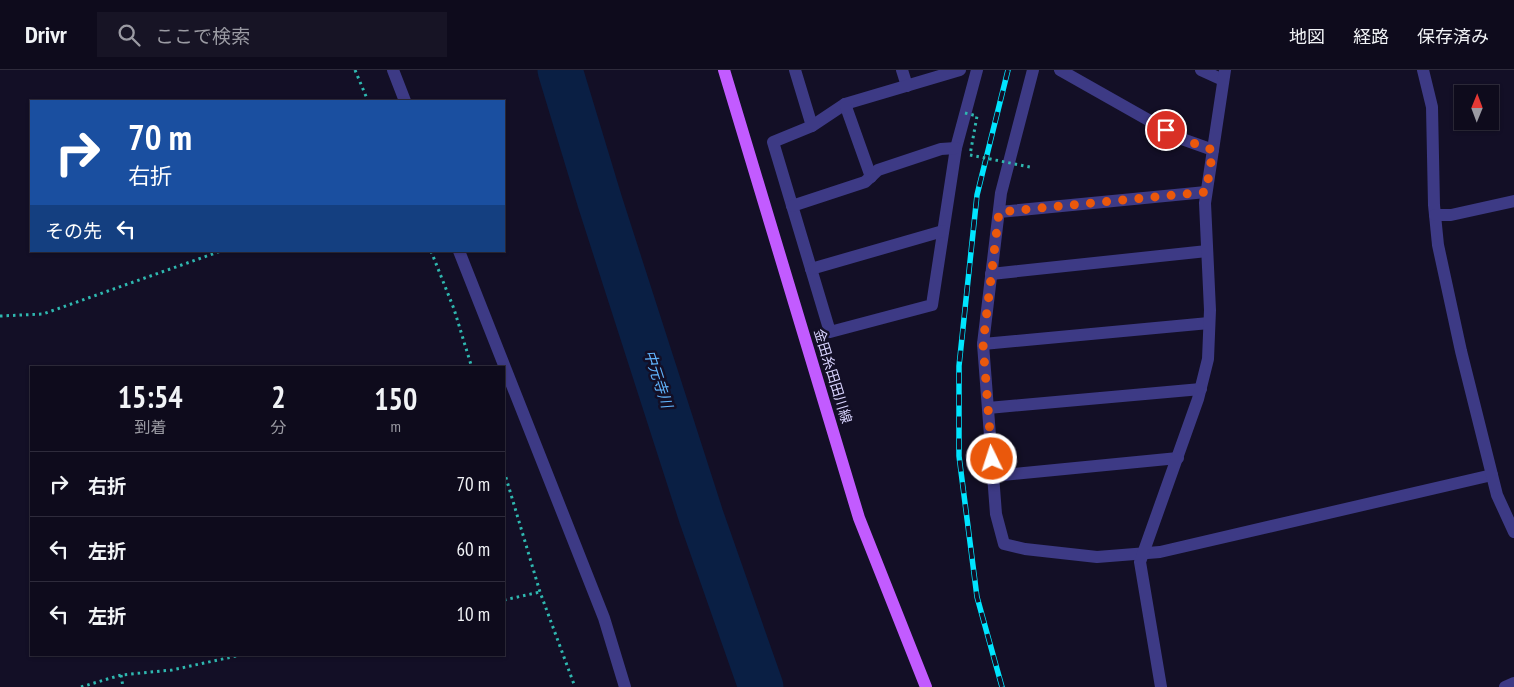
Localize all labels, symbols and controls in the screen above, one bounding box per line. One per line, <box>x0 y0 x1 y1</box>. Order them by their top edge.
search box <box>97 12 447 57</box>
text: Drivr <box>25 19 67 50</box>
icon: search <box>115 21 143 49</box>
text: ここで検索 <box>155 24 250 48</box>
text: 地図 <box>1289 25 1325 48</box>
text: 経路 <box>1353 25 1389 48</box>
text: 保存済み <box>1417 25 1489 48</box>
north arrow <box>1454 85 1499 130</box>
map controls <box>1454 85 1499 130</box>
pin <box>1145 109 1187 151</box>
text: 70 m <box>128 114 192 160</box>
icon: arrive <box>1152 116 1180 144</box>
icon: right <box>45 120 110 185</box>
text: 右折 <box>128 162 172 190</box>
icon: left <box>112 215 140 243</box>
text: その先 <box>45 219 102 243</box>
street label: 金田糸田田川線 <box>810 327 856 425</box>
water label: 中元寺川 <box>640 347 677 412</box>
text: 15:54 <box>118 377 183 416</box>
text: 2 <box>271 377 286 416</box>
text: 150 <box>374 379 417 418</box>
text: m <box>391 416 401 436</box>
text: 到着 <box>134 417 166 437</box>
text: 分 <box>270 417 286 437</box>
position arrow <box>965 432 1017 484</box>
icon: right <box>45 470 73 498</box>
text: 70 m <box>457 472 490 496</box>
text: 右折 <box>88 474 126 498</box>
icon: left <box>45 535 73 563</box>
text: 60 m <box>457 537 490 561</box>
text: 左折 <box>88 539 126 563</box>
icon: left <box>45 600 73 628</box>
text: 10 m <box>457 602 490 626</box>
text: 左折 <box>88 604 126 628</box>

